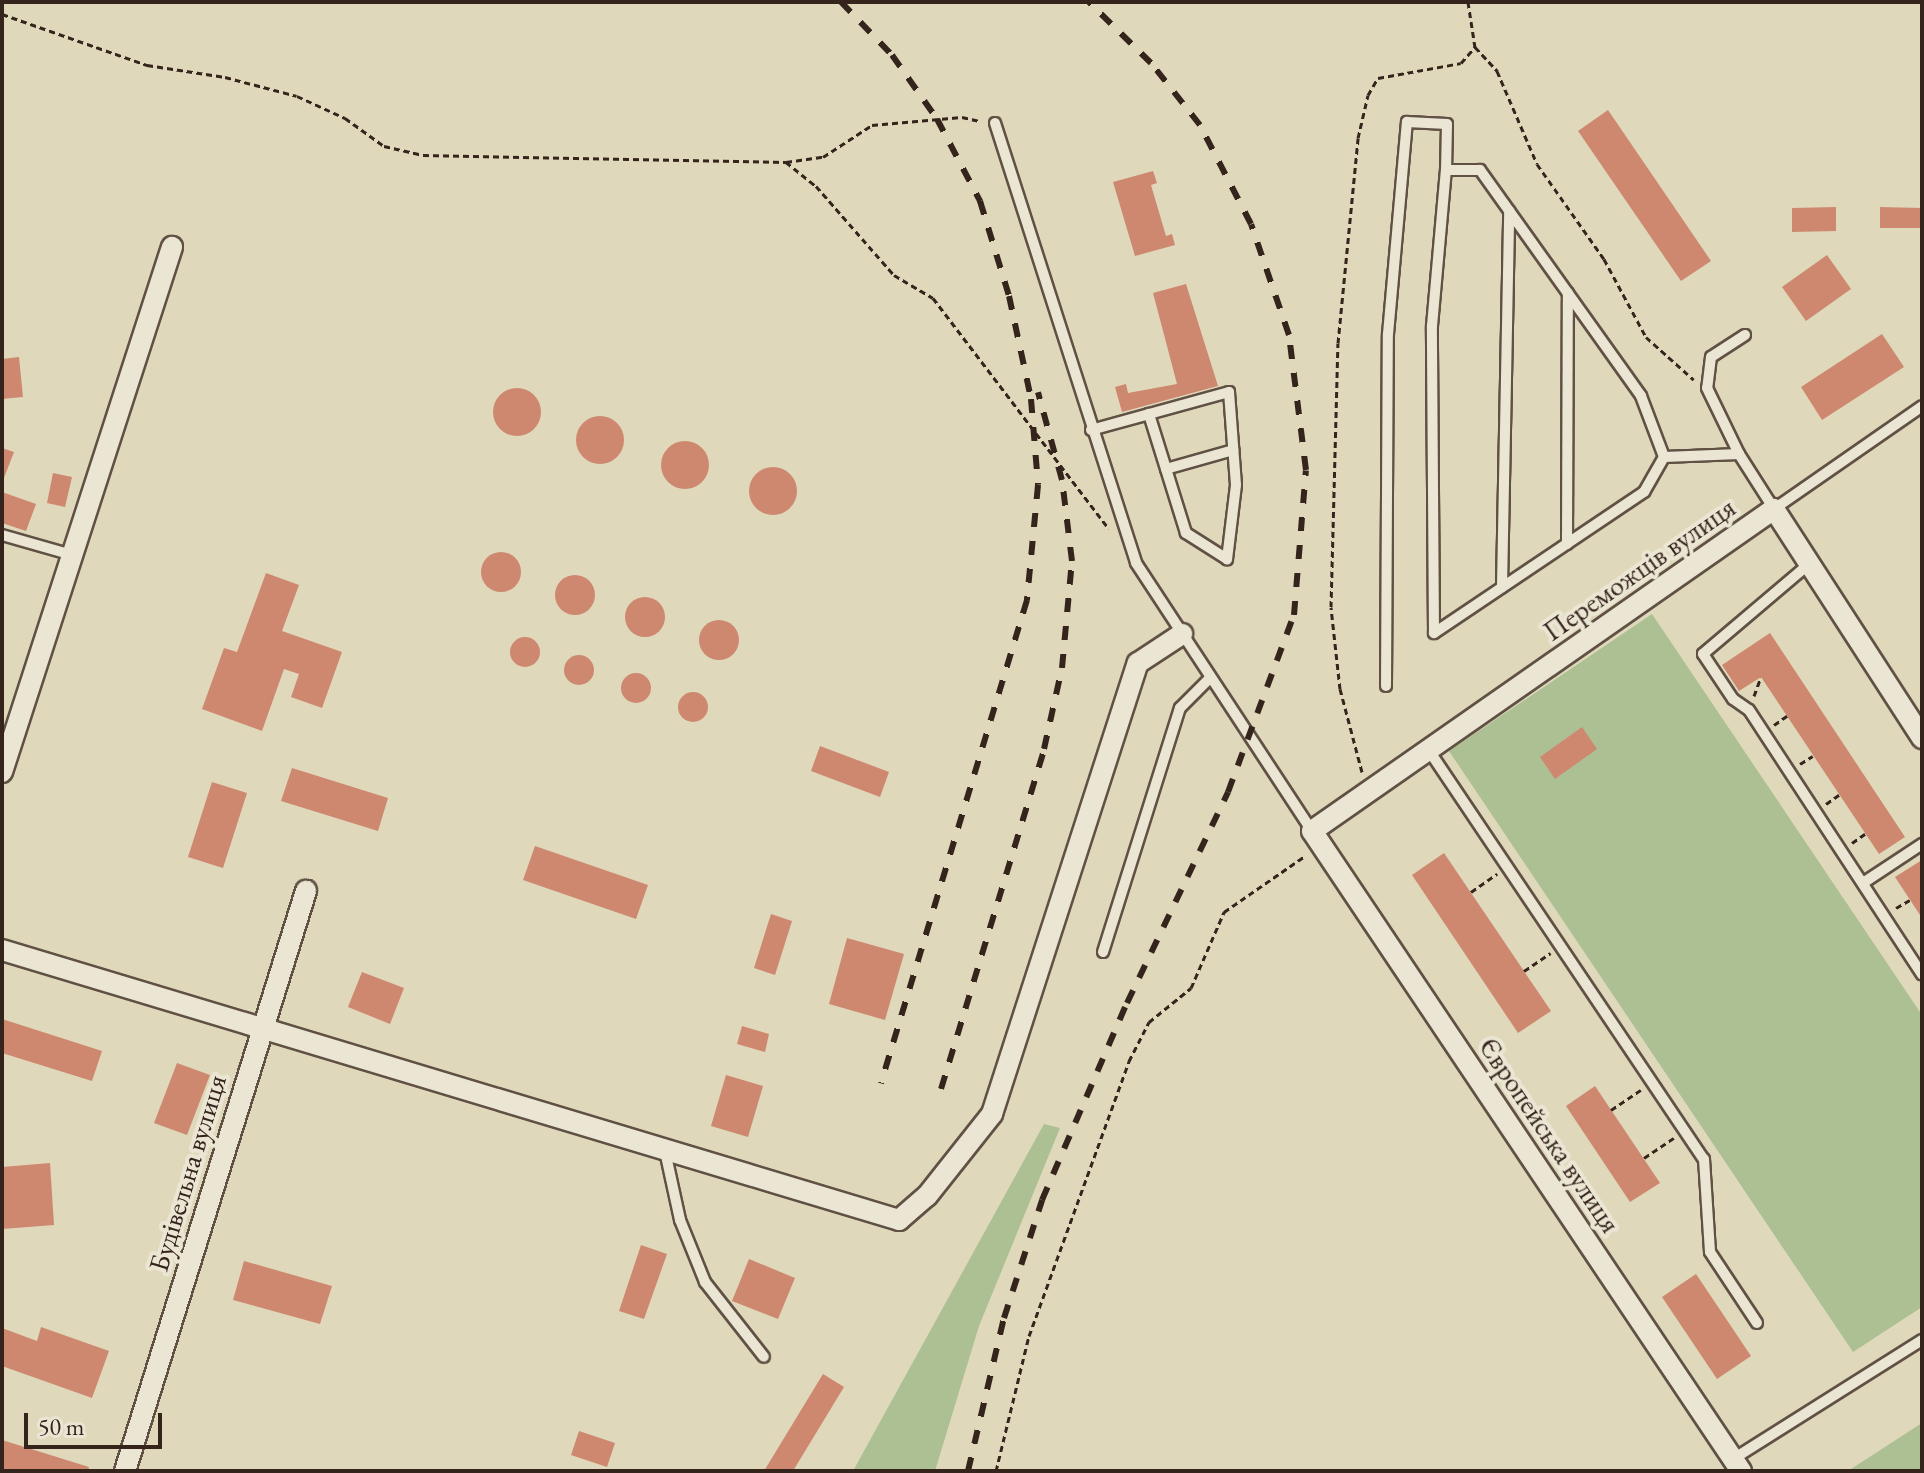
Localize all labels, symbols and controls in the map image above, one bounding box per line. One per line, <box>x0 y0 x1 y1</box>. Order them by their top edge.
street label: Переможців вулиця <box>1536 490 1742 648</box>
street label: Європейська вулиця <box>1472 1031 1628 1239</box>
street label: Будівельна вулиця <box>141 1070 233 1276</box>
scale bar <box>28 1397 166 1447</box>
text: 50 m <box>38 1411 85 1442</box>

